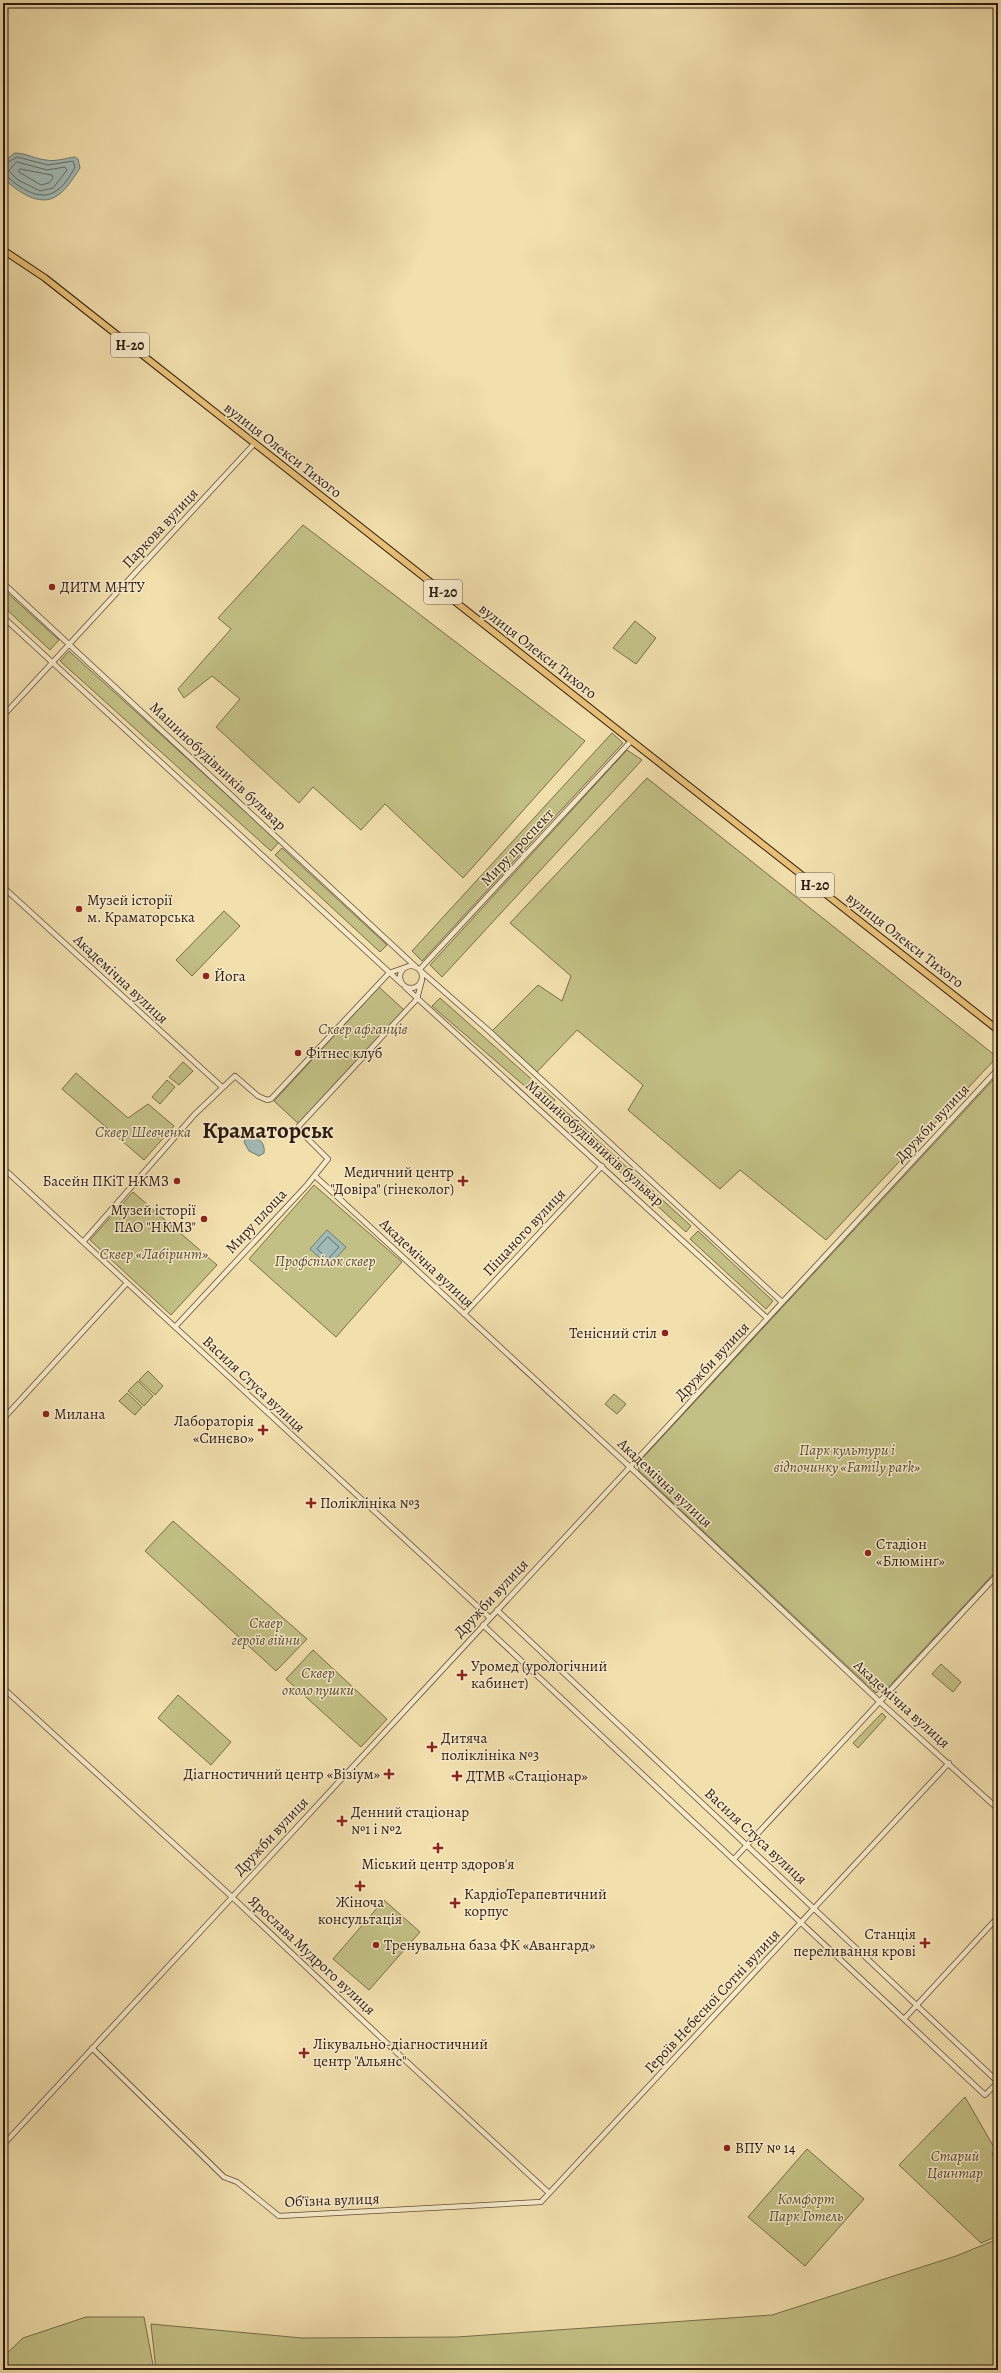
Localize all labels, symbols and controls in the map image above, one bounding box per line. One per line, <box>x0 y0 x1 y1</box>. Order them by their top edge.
road number: Н-20 <box>111 333 149 357</box>
street label: вулиця Олекси Тихого <box>220 398 346 502</box>
street label: Паркова вулиця <box>118 484 202 572</box>
place label: ДИТМ МНТУ <box>60 577 145 597</box>
road number: Н-20 <box>424 580 462 604</box>
marker: ДИТМ МНТУ <box>47 582 57 592</box>
street label: вулиця Олекси Тихого <box>475 599 601 703</box>
street label: Машинобудівників бульвар <box>145 697 291 835</box>
street label: Миру проспект <box>476 804 558 890</box>
road number: Н-20 <box>796 873 834 897</box>
street label: вулиця Олекси Тихого <box>842 888 968 992</box>
place label: Музей історії м. Краматорська <box>87 890 195 927</box>
marker: Музей історії м. Краматорська <box>74 904 84 914</box>
street label: Академічна вулиця <box>69 929 173 1028</box>
place label: Йога <box>214 966 246 986</box>
marker: Йога <box>201 971 211 981</box>
park label: Сквер афганців <box>318 1019 408 1039</box>
place label: Фітнес клуб <box>306 1043 383 1063</box>
marker: Фітнес клуб <box>293 1048 303 1058</box>
street label: Машинобудівників бульвар <box>521 1075 669 1211</box>
street label: Дружби вулиця <box>890 1079 974 1167</box>
district label: Краматорськ <box>202 1115 334 1146</box>
park label: Сквер Шевченка <box>95 1122 191 1142</box>
place label: Медичний центр "Довіра" (гінеколог) <box>330 1162 454 1199</box>
place label: Басейн ПКіТ НКМЗ <box>42 1171 169 1191</box>
marker: Медичний центр "Довіра" (гінеколог) <box>457 1175 469 1187</box>
marker: Басейн ПКіТ НКМЗ <box>172 1176 182 1186</box>
street label: Миру площа <box>221 1184 291 1258</box>
street label: Піщаного вулиця <box>478 1184 570 1280</box>
place label: Музей історії ПАО "НКМЗ" <box>110 1200 196 1237</box>
street label: Академічна вулиця <box>375 1213 479 1312</box>
marker: Музей історії ПАО "НКМЗ" <box>199 1214 209 1224</box>
park label: Сквер «Лабіринт» <box>100 1244 208 1264</box>
park label: Профспілок сквер <box>275 1251 375 1271</box>
street label: Дружби вулиця <box>670 1317 754 1405</box>
place label: Тенісний стіл <box>569 1323 657 1343</box>
marker: Тенісний стіл <box>660 1328 670 1338</box>
street label: Василя Стуса вулиця <box>198 1331 310 1437</box>
place label: Милана <box>54 1404 105 1424</box>
marker: Милана <box>41 1409 51 1419</box>
place label: Лабораторія «Синєво» <box>174 1411 255 1448</box>
marker: Лабораторія «Синєво» <box>257 1424 269 1436</box>
street label: Академічна вулиця <box>613 1433 717 1532</box>
park label: Парк культури і відпочинку «Family park» <box>774 1440 920 1477</box>
place label: Поліклініка №3 <box>320 1493 420 1513</box>
marker: Поліклініка №3 <box>305 1497 317 1509</box>
place label: Стадіон «Блюмінґ» <box>876 1534 945 1571</box>
marker: Стадіон «Блюмінґ» <box>863 1548 873 1558</box>
street label: Дружби вулиця <box>449 1554 533 1642</box>
park label: Сквер героїв війни <box>232 1613 301 1650</box>
street label: Академічна вулиця <box>849 1655 954 1753</box>
place label: Уромед (урологічний кабинет) <box>471 1656 607 1693</box>
park label: Сквер около пушки <box>282 1663 354 1700</box>
marker: Уромед (урологічний кабинет) <box>456 1669 468 1681</box>
place label: Дитяча поліклініка №3 <box>441 1728 539 1765</box>
marker: Дитяча поліклініка №3 <box>426 1741 438 1753</box>
place label: Діагностичний центр «Візіум» <box>183 1764 381 1784</box>
place label: ДТМВ «Стаціонар» <box>466 1766 588 1786</box>
marker: Діагностичний центр «Візіум» <box>383 1768 395 1780</box>
marker: ДТМВ «Стаціонар» <box>451 1770 463 1782</box>
street label: Василя Стуса вулиця <box>700 1783 812 1889</box>
street label: Дружби вулиця <box>229 1792 313 1880</box>
place label: Денний стаціонар №1 і №2 <box>351 1802 469 1839</box>
marker: Денний стаціонар №1 і №2 <box>336 1815 348 1827</box>
marker: Міський центр здоров'я <box>432 1842 444 1854</box>
place label: Міський центр здоров'я <box>361 1854 515 1874</box>
marker: Жіноча консультація <box>354 1880 366 1892</box>
place label: КардіоТерапевтичний корпус <box>464 1884 607 1921</box>
street label: Ярослава Мудрого вулиця <box>244 1891 380 2019</box>
place label: Жіноча консультація <box>318 1892 402 1929</box>
marker: КардіоТерапевтичний корпус <box>449 1897 461 1909</box>
street label: Героїв Небесної Сотні вулиця <box>640 1924 784 2078</box>
place label: Станція переливання крові <box>793 1924 916 1961</box>
place label: Тренувальна база ФК «Авангард» <box>384 1935 596 1955</box>
marker: Станція переливання крові <box>919 1937 931 1949</box>
marker: Тренувальна база ФК «Авангард» <box>371 1940 381 1950</box>
place label: Лікувально-діагностичний центр "Альянс" <box>313 2034 488 2071</box>
marker: Лікувально-діагностичний центр "Альянс" <box>298 2047 310 2059</box>
place label: ВПУ № 14 <box>735 2138 796 2158</box>
marker: ВПУ № 14 <box>722 2143 732 2153</box>
park label: Старий Цвинтар <box>927 2146 983 2183</box>
street label: Об’їзна вулиця <box>284 2188 380 2212</box>
park label: Комфорт Парк Готель <box>769 2189 843 2226</box>

